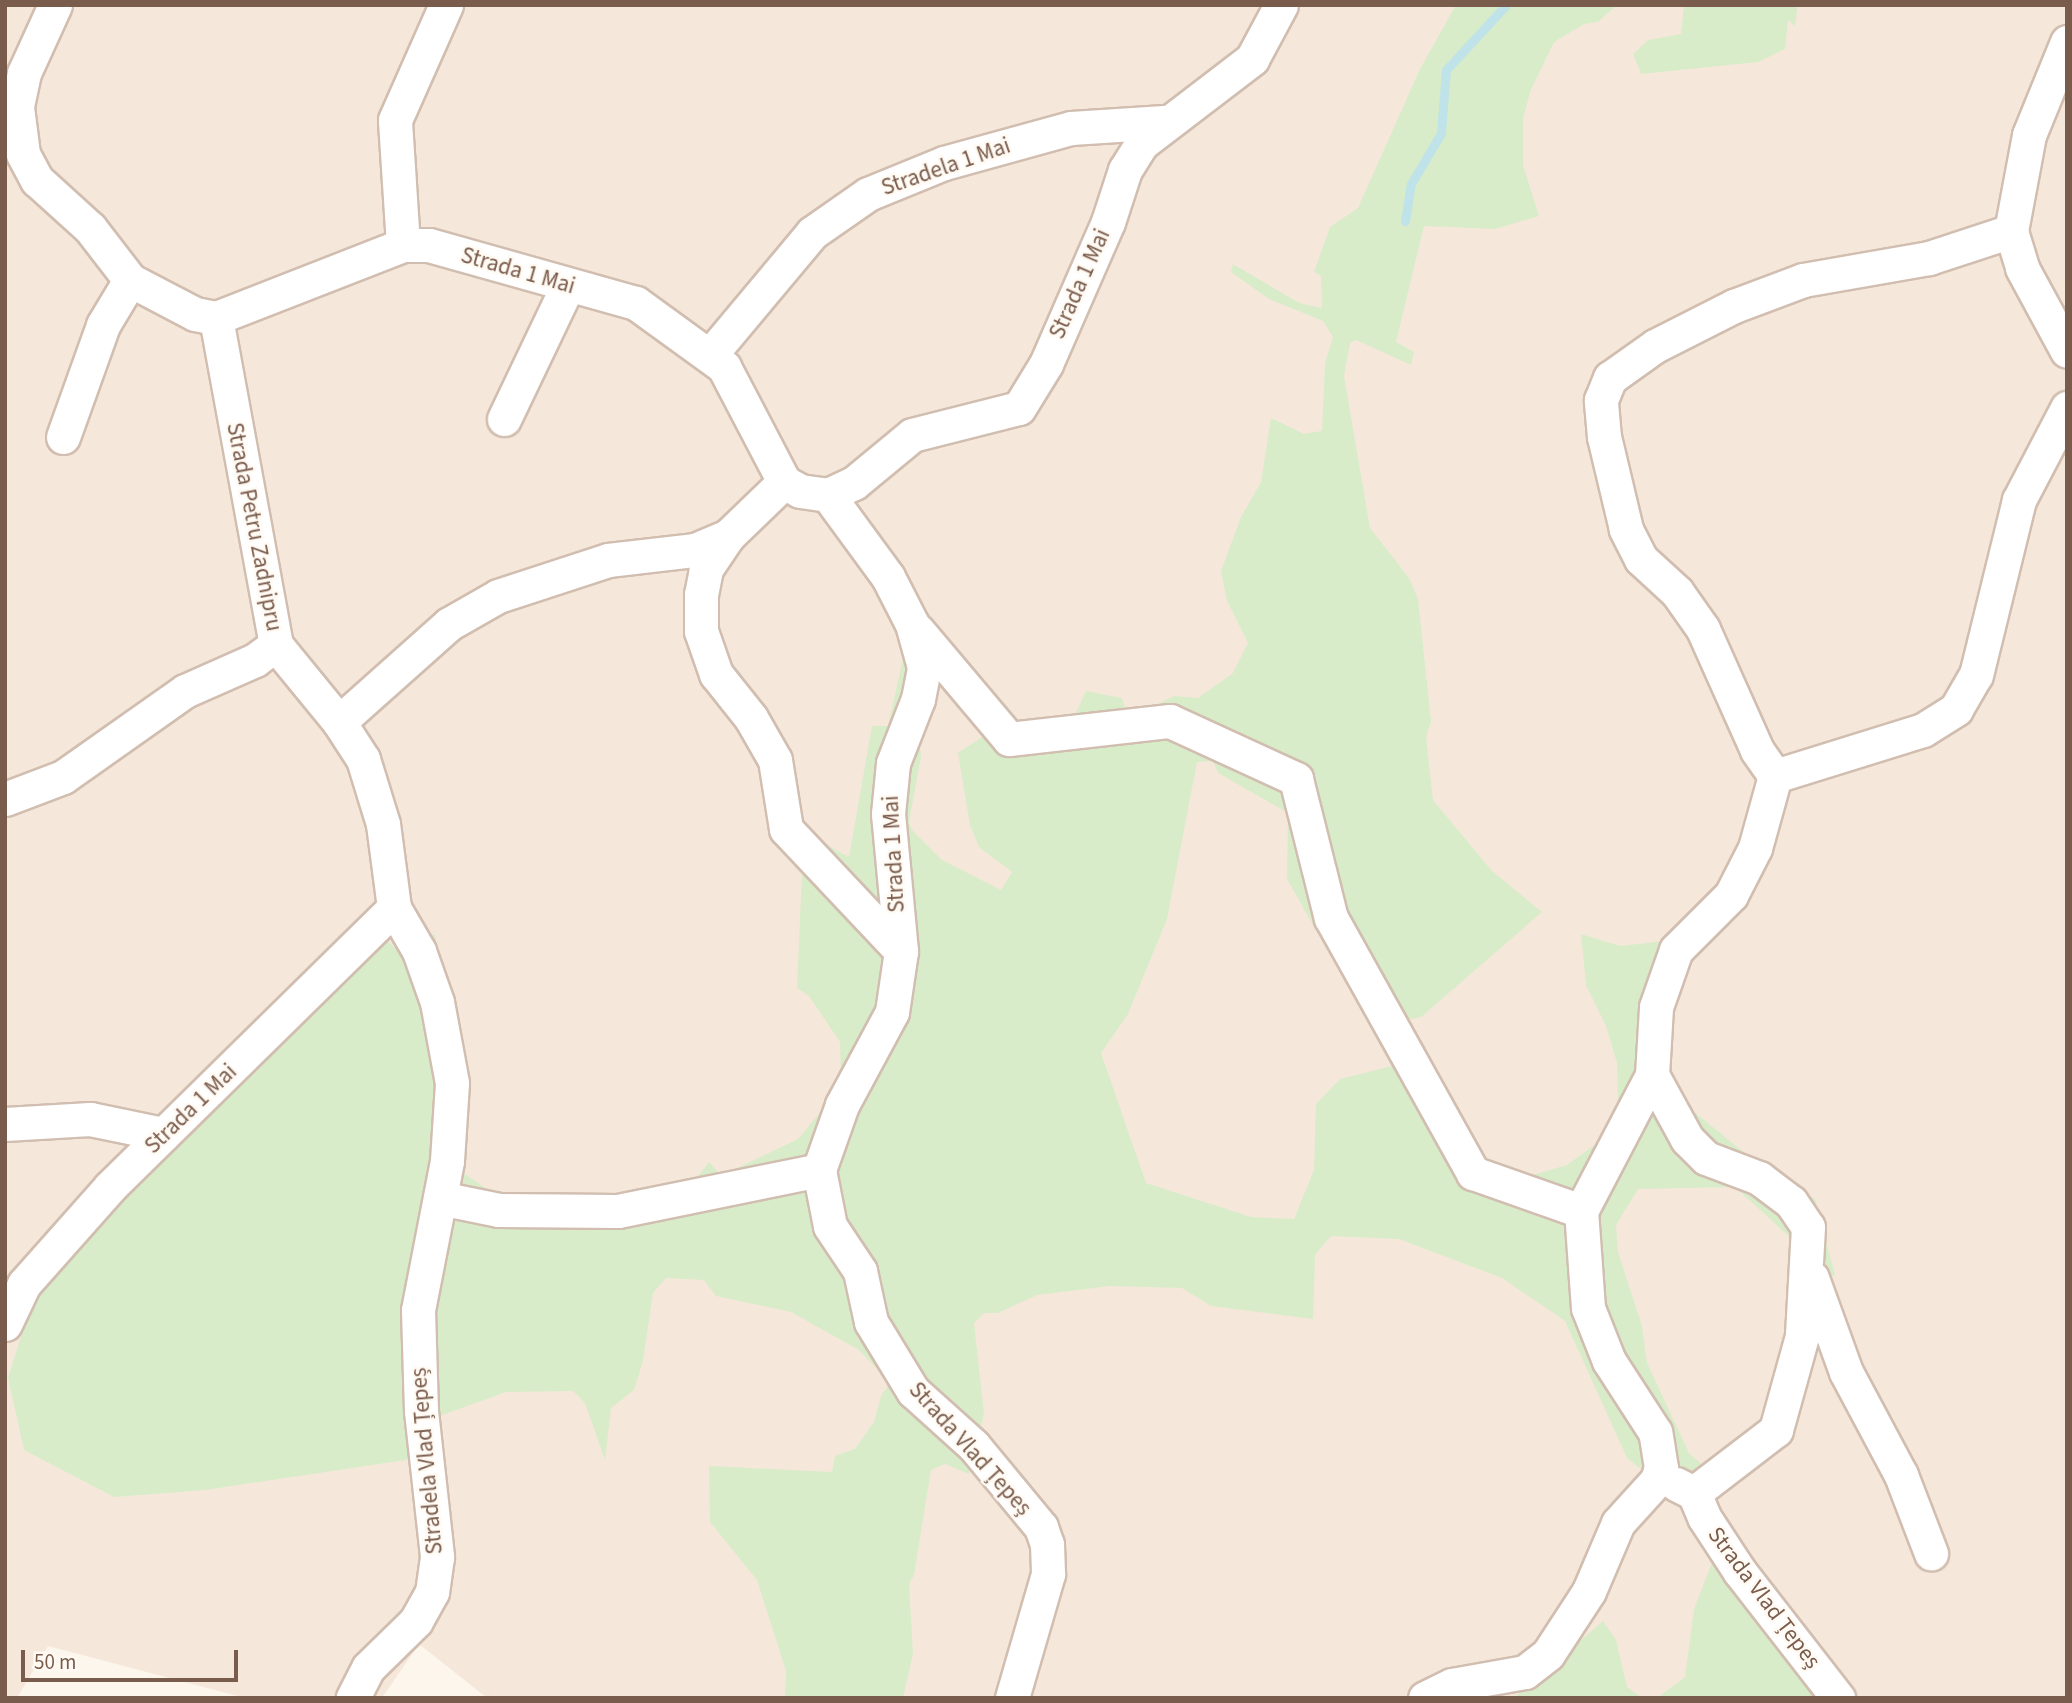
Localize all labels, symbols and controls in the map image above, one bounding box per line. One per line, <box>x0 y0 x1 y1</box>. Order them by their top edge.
street label: Stradela 1 Mai <box>878 132 1014 202</box>
street label: Strada 1 Mai <box>1043 225 1117 343</box>
street label: Strada 1 Mai <box>458 242 578 300</box>
street label: Strada Petru Zadnipru <box>220 420 288 634</box>
street label: Strada 1 Mai <box>877 795 911 913</box>
street label: Strada 1 Mai <box>139 1058 243 1160</box>
street label: Stradela Vlad Țepeș <box>405 1366 449 1556</box>
street label: Strada Vlad Țepeș <box>903 1377 1037 1521</box>
street label: Strada Vlad Țepeș <box>1702 1522 1826 1674</box>
scale bar <box>24 1636 242 1680</box>
text: 50 m <box>34 1647 76 1677</box>

